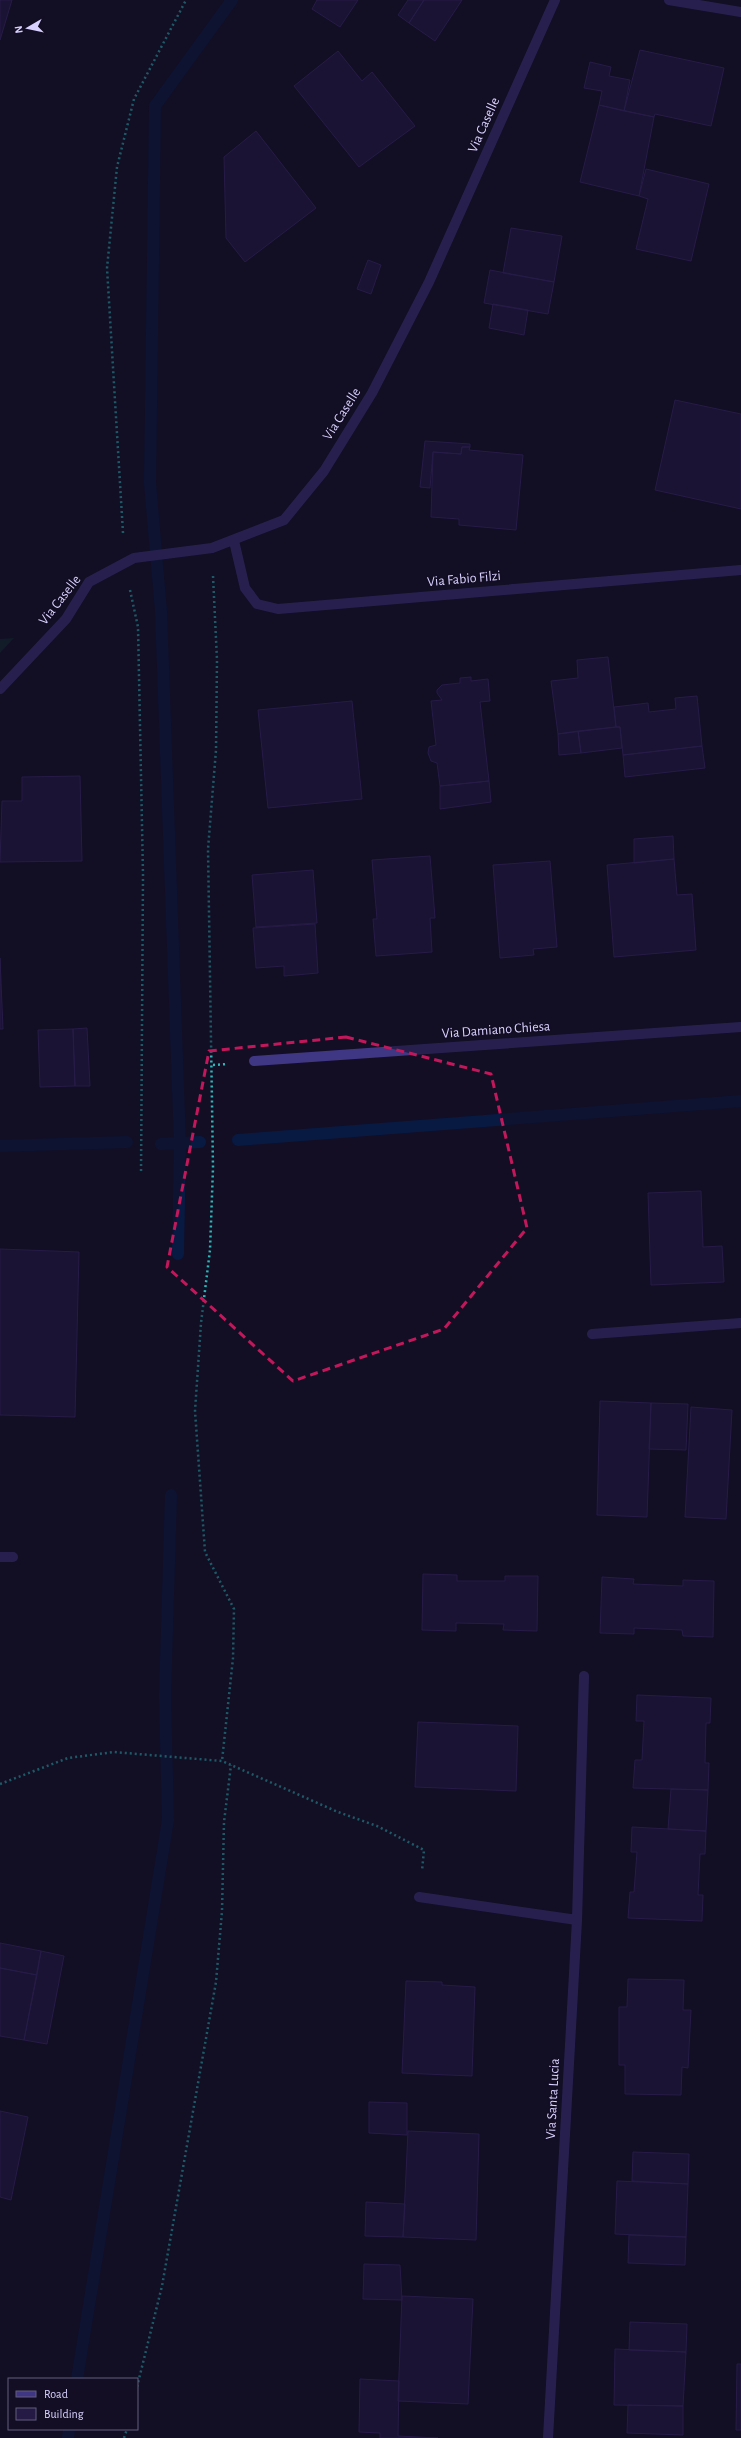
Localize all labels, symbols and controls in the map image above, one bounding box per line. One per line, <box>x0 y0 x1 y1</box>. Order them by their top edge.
north arrow <box>8 8 48 48</box>
text: N <box>13 25 25 34</box>
street label: Via Caselle <box>466 95 502 155</box>
street label: Via Caselle <box>320 385 364 443</box>
street label: Via Fabio Filzi <box>427 569 501 589</box>
street label: Via Caselle <box>36 573 84 627</box>
street label: Via Damiano Chiesa <box>441 1019 551 1041</box>
street label: Via Santa Lucia <box>544 2057 562 2140</box>
legend <box>8 2378 138 2430</box>
text: Road <box>44 2388 68 2400</box>
text: Building <box>44 2408 84 2420</box>

